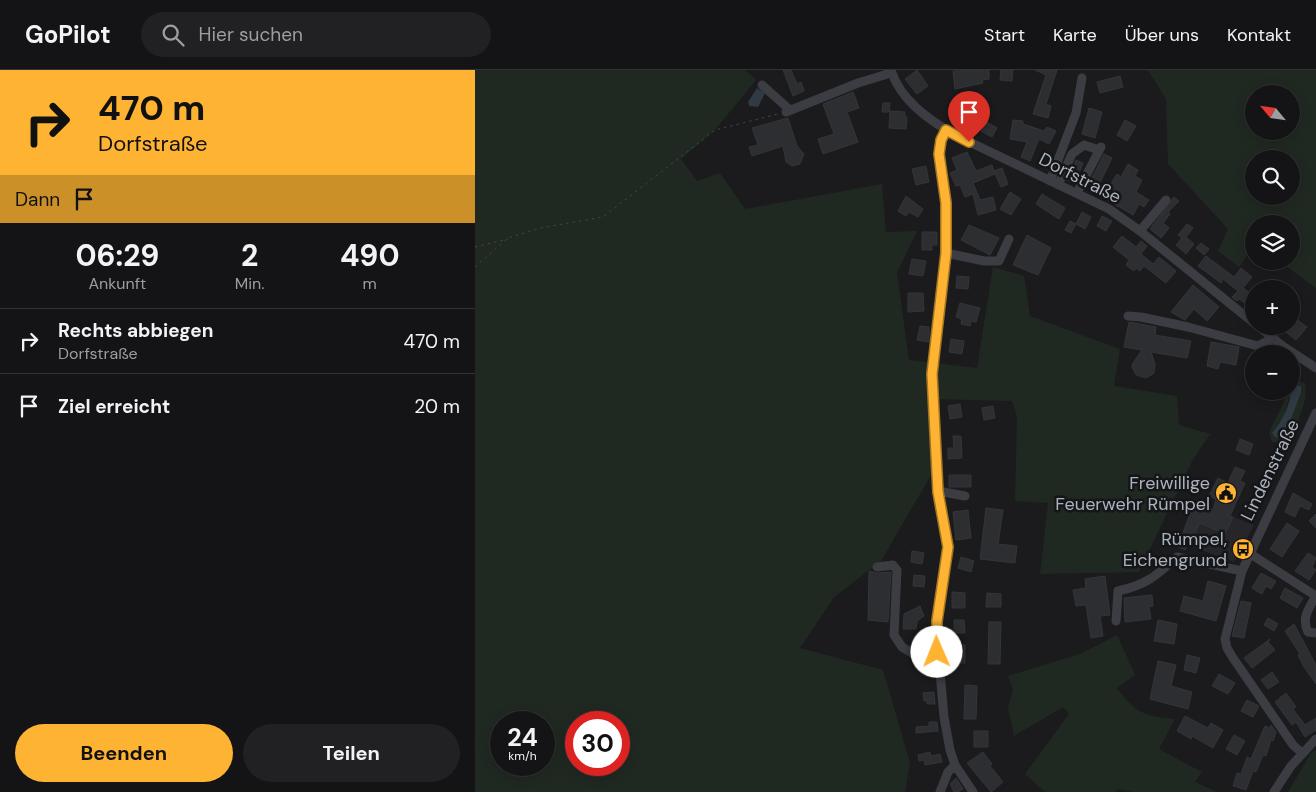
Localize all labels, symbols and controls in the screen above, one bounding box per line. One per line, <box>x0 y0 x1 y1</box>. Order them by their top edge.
search box <box>141 12 491 57</box>
text: GoPilot <box>25 19 111 50</box>
icon: search <box>159 21 187 49</box>
text: Hier suchen <box>199 22 303 47</box>
text: Start <box>984 23 1025 47</box>
text: Karte <box>1053 23 1097 47</box>
text: Über uns <box>1125 23 1199 47</box>
text: Kontakt <box>1227 23 1291 47</box>
text: 470 m <box>98 85 205 131</box>
north arrow <box>1245 85 1300 140</box>
map controls <box>1245 85 1300 400</box>
icon: right <box>15 90 80 155</box>
pin <box>948 91 990 142</box>
icon: arrive <box>955 98 983 126</box>
text: Dorfstraße <box>98 129 207 158</box>
street label: Dorfstraße <box>1035 147 1125 209</box>
button: search <box>1245 150 1300 205</box>
icon: arrive <box>70 185 98 213</box>
text: Dann <box>15 187 60 212</box>
button: layers <box>1245 215 1300 270</box>
text: 06:29 <box>75 236 159 275</box>
text: 2 <box>241 236 258 275</box>
text: 490 <box>340 236 400 275</box>
text: Ankunft <box>88 273 146 294</box>
text: Min. <box>235 273 264 294</box>
text: m <box>363 273 377 294</box>
button: + <box>1245 280 1300 335</box>
text: Rechts abbiegen <box>58 318 213 343</box>
icon: right <box>15 327 43 355</box>
text: 470 m <box>404 329 460 354</box>
text: Dorfstraße <box>58 343 138 364</box>
button: − <box>1245 345 1300 400</box>
icon: arrive <box>15 392 43 420</box>
text: Ziel erreicht <box>58 394 170 419</box>
text: 20 m <box>414 394 460 419</box>
street label: Lindenstraße <box>1235 415 1305 525</box>
place label: Freiwillige Feuerwehr Rümpel <box>1055 471 1210 516</box>
public building icon: Freiwillige Feuerwehr Rümpel <box>1214 481 1238 505</box>
place label: Rümpel, Eichengrund <box>1123 527 1227 572</box>
bus stop icon: Rümpel, Eichengrund <box>1231 537 1255 561</box>
position arrow <box>910 625 962 677</box>
speed limit sign: 30 <box>565 711 630 776</box>
text: 24 <box>507 721 538 754</box>
button: Beenden <box>15 724 233 782</box>
button: Teilen <box>243 724 460 782</box>
text: km/h <box>508 748 537 764</box>

